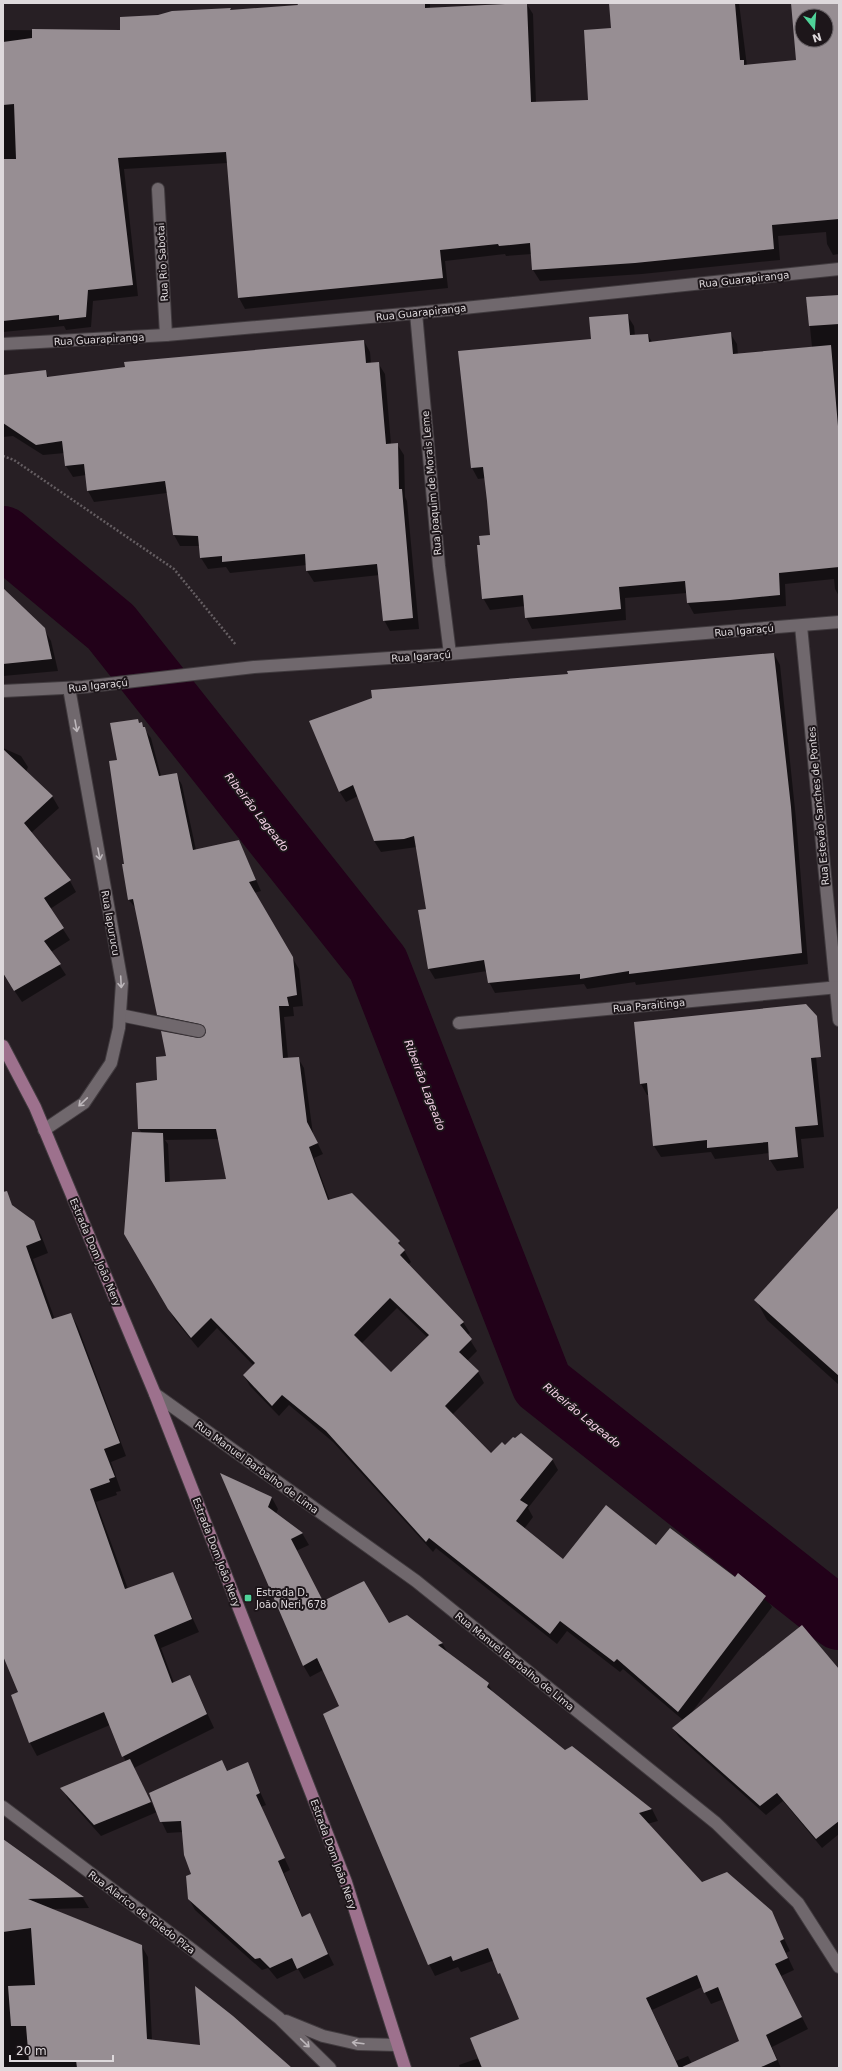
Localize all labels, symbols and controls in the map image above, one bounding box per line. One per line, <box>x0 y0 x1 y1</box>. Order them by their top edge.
north arrow <box>794 8 834 48</box>
text: N <box>810 30 823 45</box>
street label: Rua Rio Sabotai <box>155 222 170 302</box>
street label: Rua Guarapiranga <box>698 269 790 290</box>
street label: Rua Guarapiranga <box>375 302 467 323</box>
street label: Rua Guarapiranga <box>53 332 145 347</box>
street label: Rua Joaquim de Morais Leme <box>420 410 443 556</box>
street label: Rua Igaraçú <box>714 622 774 639</box>
street label: Rua Igaraçú <box>391 649 451 664</box>
street label: Rua Igaraçú <box>68 677 128 694</box>
one-way arrow <box>72 720 80 733</box>
street label: Rua Estevão Sanches de Pontes <box>806 726 831 886</box>
water label: Ribeirão Lageado <box>222 770 291 854</box>
one-way arrow <box>95 848 103 861</box>
street label: Rua Iapurucu <box>99 890 122 957</box>
one-way arrow <box>117 976 124 989</box>
street label: Rua Paraitinga <box>613 997 686 1014</box>
water label: Ribeirão Lageado <box>401 1038 448 1133</box>
one-way arrow <box>78 1097 88 1107</box>
street label: Estrada Dom João Nery <box>68 1197 123 1308</box>
water label: Ribeirão Lageado <box>540 1380 623 1451</box>
street label: Rua Manuel Barbalho de Lima <box>193 1419 320 1516</box>
street label: Estrada Dom João Nery <box>191 1496 243 1608</box>
place label: Estrada D. João Neri, 678 <box>255 1587 326 1610</box>
marker: Estrada D. João Neri, 678 <box>243 1593 253 1603</box>
street label: Rua Manuel Barbalho de Lima <box>453 1610 576 1713</box>
street label: Estrada Dom João Nery <box>308 1798 359 1911</box>
street label: Rua Alarico de Toledo Piza <box>86 1869 197 1956</box>
scale bar <box>10 2037 113 2063</box>
one-way arrow <box>300 2038 310 2048</box>
one-way arrow <box>352 2039 365 2047</box>
text: 20 m <box>16 2044 47 2058</box>

